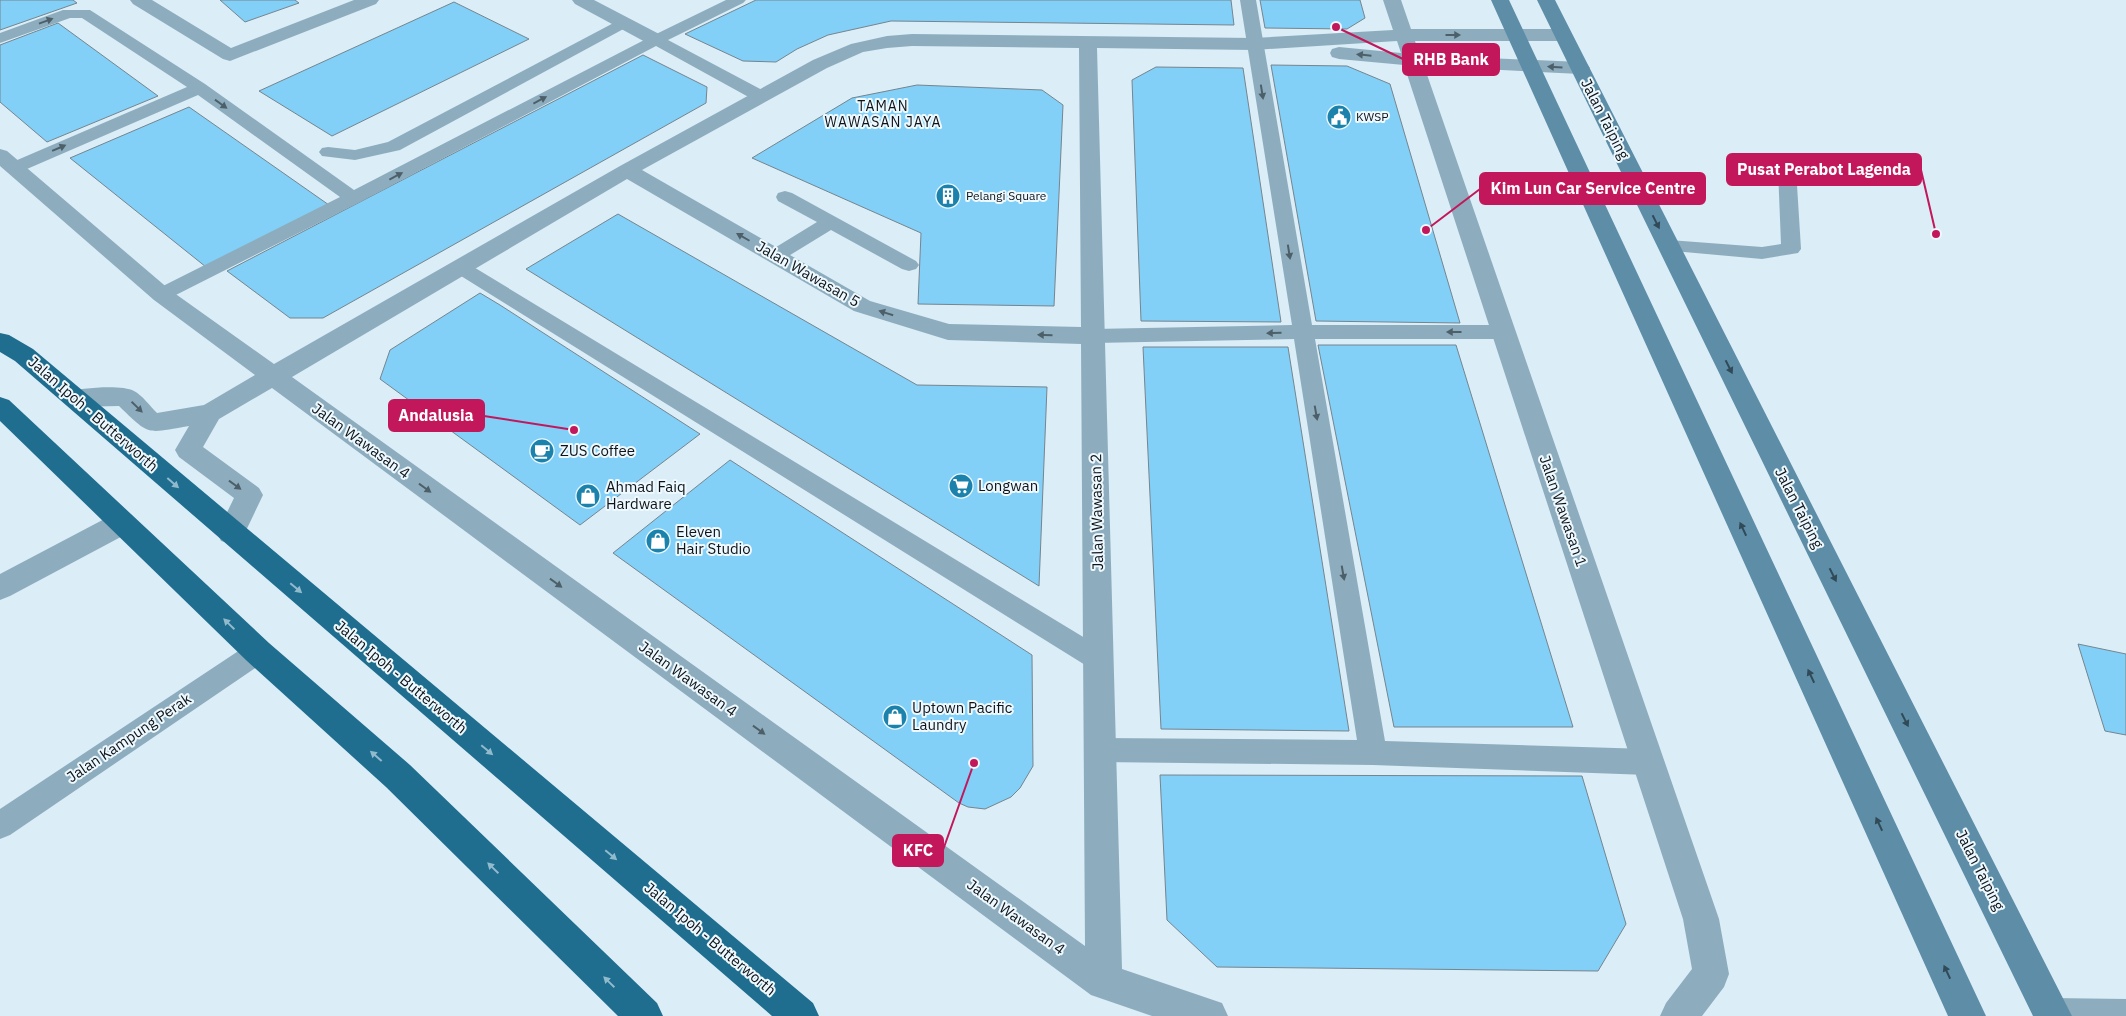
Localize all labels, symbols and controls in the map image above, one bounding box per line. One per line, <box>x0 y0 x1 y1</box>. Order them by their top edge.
one-way arrow <box>39 17 54 25</box>
one-way arrow <box>1445 31 1461 39</box>
callout: RHB Bank <box>1403 44 1499 75</box>
text: RHB Bank <box>1413 49 1489 69</box>
one-way arrow <box>1355 51 1371 59</box>
one-way arrow <box>1547 63 1563 71</box>
street label: Jalan Taiping <box>1577 75 1634 162</box>
one-way arrow <box>1259 84 1267 100</box>
one-way arrow <box>533 96 548 104</box>
district label: TAMAN WAWASAN JAYA <box>825 97 941 131</box>
one-way arrow <box>214 99 228 109</box>
public building icon: KWSP <box>1326 104 1352 130</box>
place label: KWSP <box>1356 109 1388 124</box>
one-way arrow <box>52 144 66 152</box>
callout: Pusat Perabot Lagenda <box>1727 154 1921 185</box>
text: Pusat Perabot Lagenda <box>1737 159 1911 179</box>
one-way arrow <box>389 172 404 180</box>
callout: Kim Lun Car Service Centre <box>1480 173 1705 204</box>
text: Kim Lun Car Service Centre <box>1491 178 1695 198</box>
building icon: Pelangi Square <box>935 183 961 209</box>
place label: Pelangi Square <box>966 188 1047 203</box>
one-way arrow <box>1652 214 1660 229</box>
one-way arrow <box>736 233 750 241</box>
street label: Jalan Wawasan 5 <box>753 236 864 311</box>
one-way arrow <box>1285 245 1293 261</box>
one-way arrow <box>878 309 893 317</box>
one-way arrow <box>1445 328 1461 336</box>
one-way arrow <box>1265 329 1281 337</box>
one-way arrow <box>1037 331 1053 339</box>
street label: Jalan Ipoh - Butterworth <box>24 352 162 475</box>
one-way arrow <box>1725 360 1733 374</box>
street label: Jalan Wawasan 4 <box>308 399 414 483</box>
callout: Andalusia <box>389 400 484 431</box>
one-way arrow <box>130 401 142 413</box>
text: Andalusia <box>398 405 474 425</box>
one-way arrow <box>1312 405 1320 421</box>
cafe icon: ZUS Coffee <box>529 438 555 464</box>
place label: ZUS Coffee <box>560 441 635 460</box>
street label: Jalan Wawasan 2 <box>1086 453 1107 571</box>
street label: Jalan Wawasan 1 <box>1535 453 1591 569</box>
street label: Jalan Taiping <box>1771 464 1828 551</box>
supermarket icon: Longwan <box>948 473 974 499</box>
place label: Longwan <box>978 476 1038 495</box>
one-way arrow <box>166 477 179 488</box>
place label: Ahmad Faiq Hardware <box>606 477 686 513</box>
one-way arrow <box>228 480 242 490</box>
one-way arrow <box>418 483 432 493</box>
shop icon: Ahmad Faiq Hardware <box>575 483 601 509</box>
place label: Eleven Hair Studio <box>676 522 751 558</box>
one-way arrow <box>1739 522 1747 536</box>
shop icon: Eleven Hair Studio <box>645 528 671 554</box>
one-way arrow <box>1339 565 1347 581</box>
one-way arrow <box>1829 568 1837 582</box>
one-way arrow <box>549 578 562 589</box>
one-way arrow <box>290 583 303 594</box>
street label: Jalan Ipoh - Butterworth <box>332 616 471 737</box>
one-way arrow <box>223 618 235 630</box>
street label: Jalan Wawasan 4 <box>635 637 741 721</box>
one-way arrow <box>1807 669 1815 684</box>
street label: Jalan Kampung Perak <box>63 689 195 786</box>
place label: Uptown Pacific Laundry <box>912 698 1013 734</box>
shop icon: Uptown Pacific Laundry <box>882 704 908 730</box>
one-way arrow <box>1901 713 1909 728</box>
one-way arrow <box>752 725 765 735</box>
one-way arrow <box>481 744 493 755</box>
one-way arrow <box>370 750 382 762</box>
one-way arrow <box>1875 817 1883 831</box>
street label: Jalan Taiping <box>1952 826 2009 913</box>
callout: KFC <box>893 835 943 866</box>
text: KFC <box>903 840 933 860</box>
one-way arrow <box>605 849 618 860</box>
one-way arrow <box>487 863 499 875</box>
street label: Jalan Wawasan 4 <box>963 875 1069 959</box>
street label: Jalan Ipoh - Butterworth <box>641 878 780 999</box>
one-way arrow <box>1942 965 1950 979</box>
one-way arrow <box>604 976 616 988</box>

